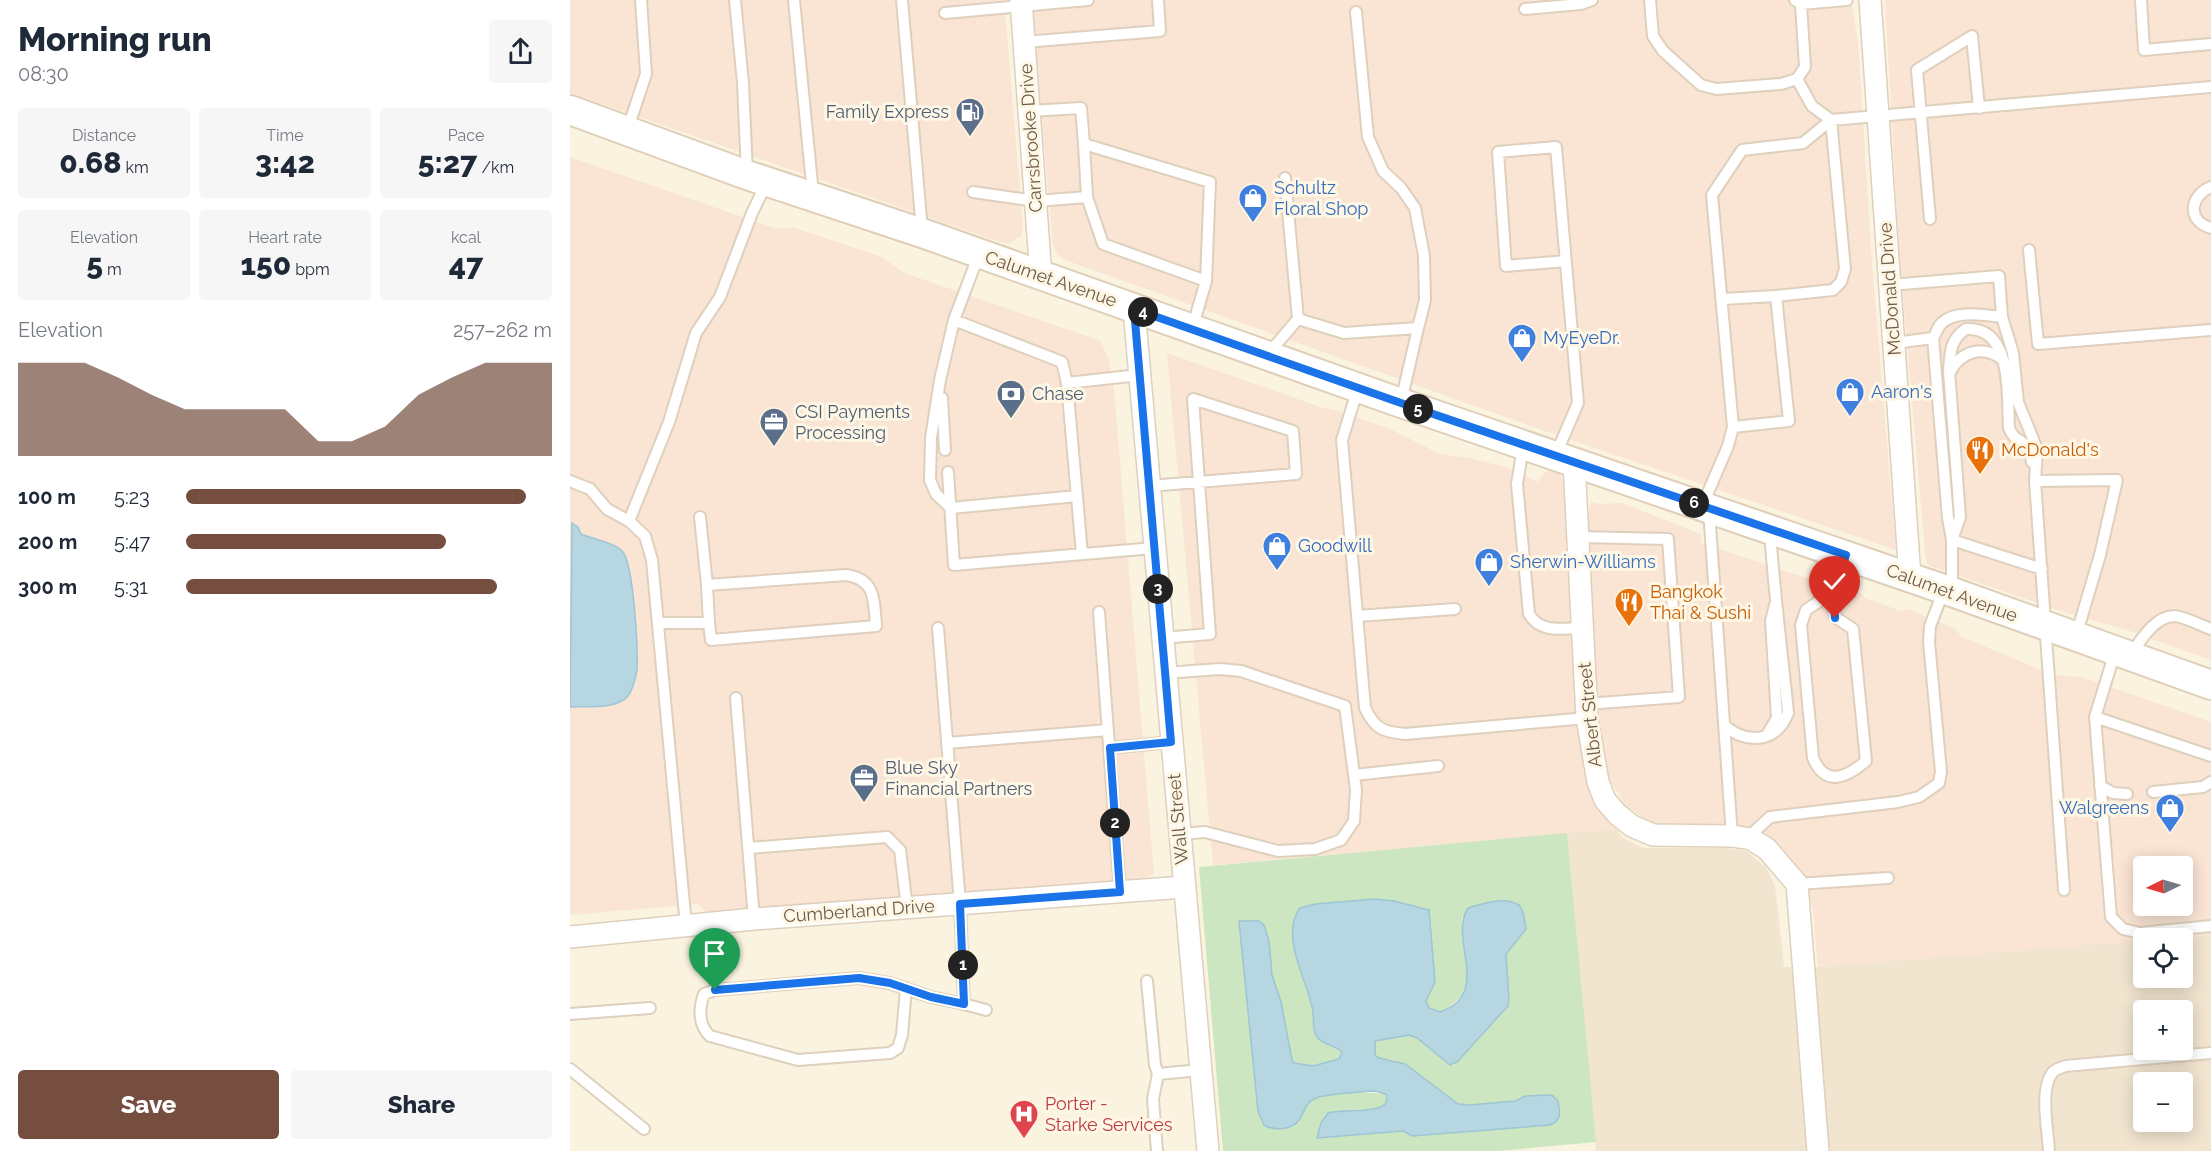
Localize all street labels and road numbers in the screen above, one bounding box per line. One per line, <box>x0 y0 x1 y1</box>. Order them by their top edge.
street label: Carrsbrooke Drive <box>1015 62 1046 213</box>
street label: McDonald Drive <box>1874 222 1905 356</box>
street label: Calumet Avenue <box>983 246 1120 311</box>
street label: Calumet Avenue <box>1884 559 2021 626</box>
street label: Albert Street <box>1574 661 1605 769</box>
street label: Wall Street <box>1163 773 1192 866</box>
street label: Cumberland Drive <box>783 895 936 926</box>

